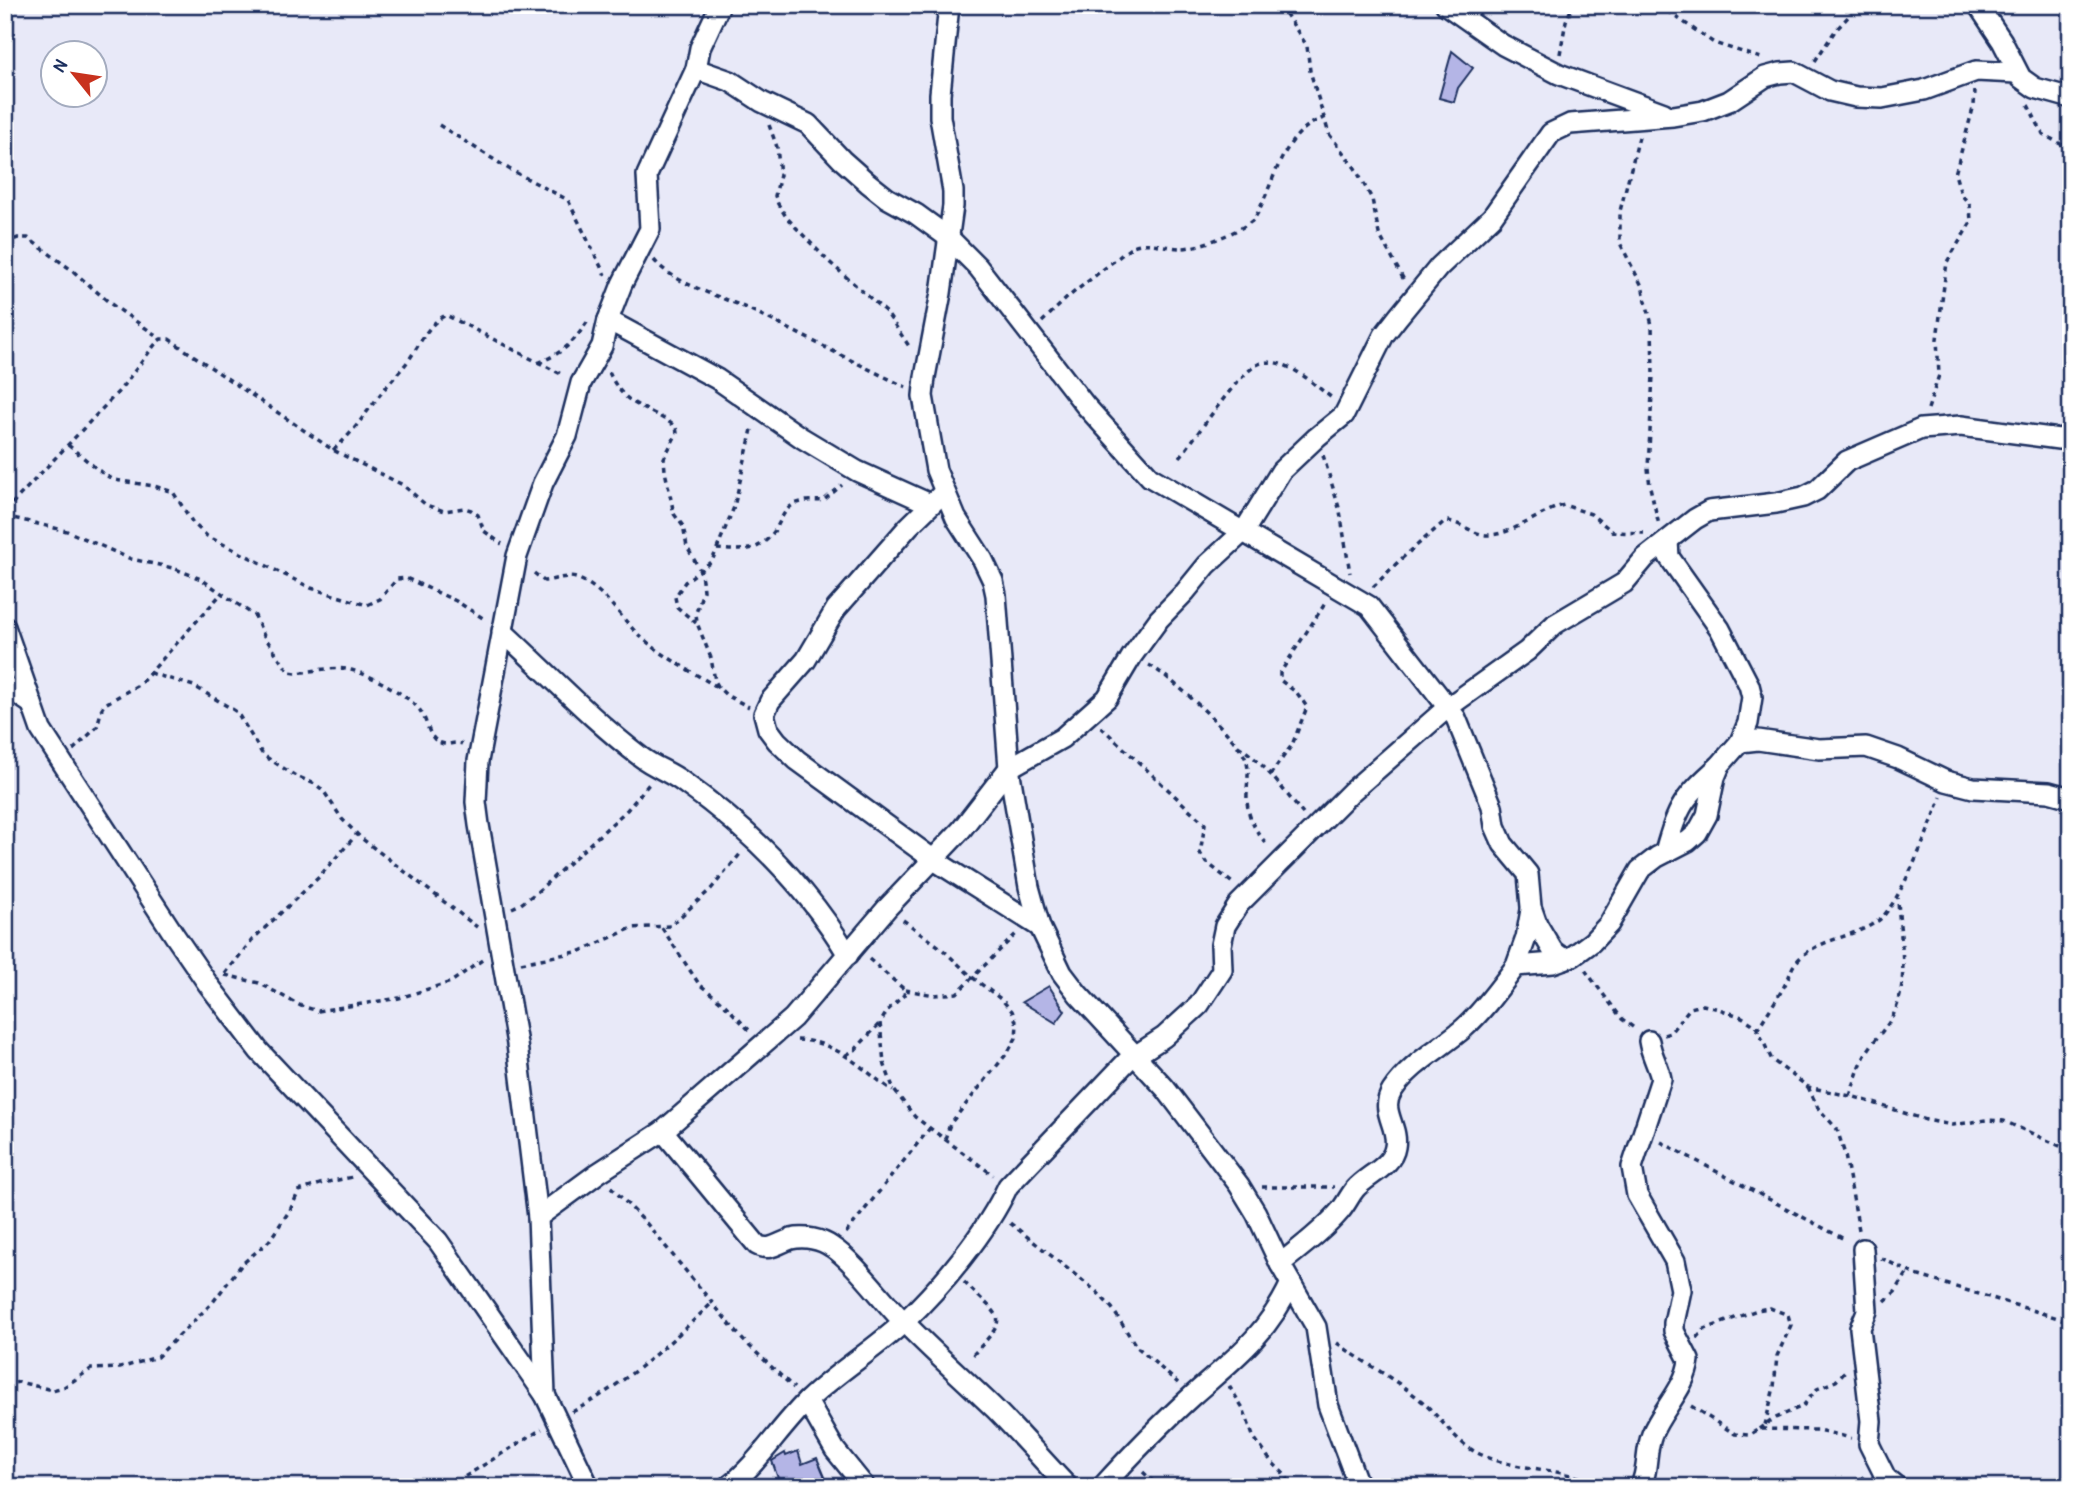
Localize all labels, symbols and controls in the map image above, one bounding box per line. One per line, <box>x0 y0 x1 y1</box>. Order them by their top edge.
north arrow <box>38 38 108 108</box>
text: N <box>45 55 73 76</box>

